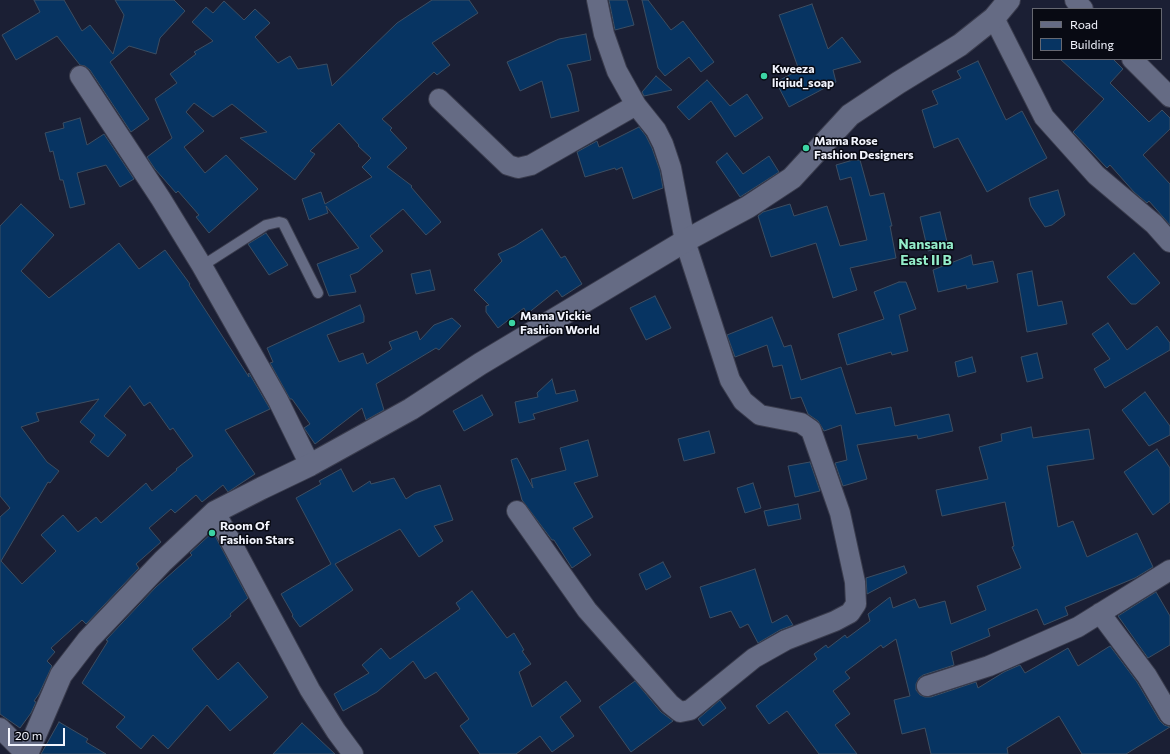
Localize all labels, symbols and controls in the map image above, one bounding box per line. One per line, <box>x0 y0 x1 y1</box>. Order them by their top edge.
legend <box>1032 8 1162 60</box>
text: Road <box>1070 17 1098 31</box>
text: Building <box>1070 37 1114 51</box>
place label: Kweeza liqiud_soap <box>772 62 834 90</box>
marker: Kweeza liqiud_soap <box>759 71 769 81</box>
place label: Mama Rose Fashion Designers <box>814 134 914 162</box>
marker: Mama Rose Fashion Designers <box>801 143 811 153</box>
district label: Nansana East II B <box>898 236 954 268</box>
place label: Mama Vickie Fashion World <box>520 309 599 337</box>
marker: Mama Vickie Fashion World <box>507 318 517 328</box>
place label: Room Of Fashion Stars <box>220 519 294 547</box>
marker: Room Of Fashion Stars <box>207 528 217 538</box>
scale bar <box>10 720 67 746</box>
text: 20 m <box>15 728 42 742</box>

